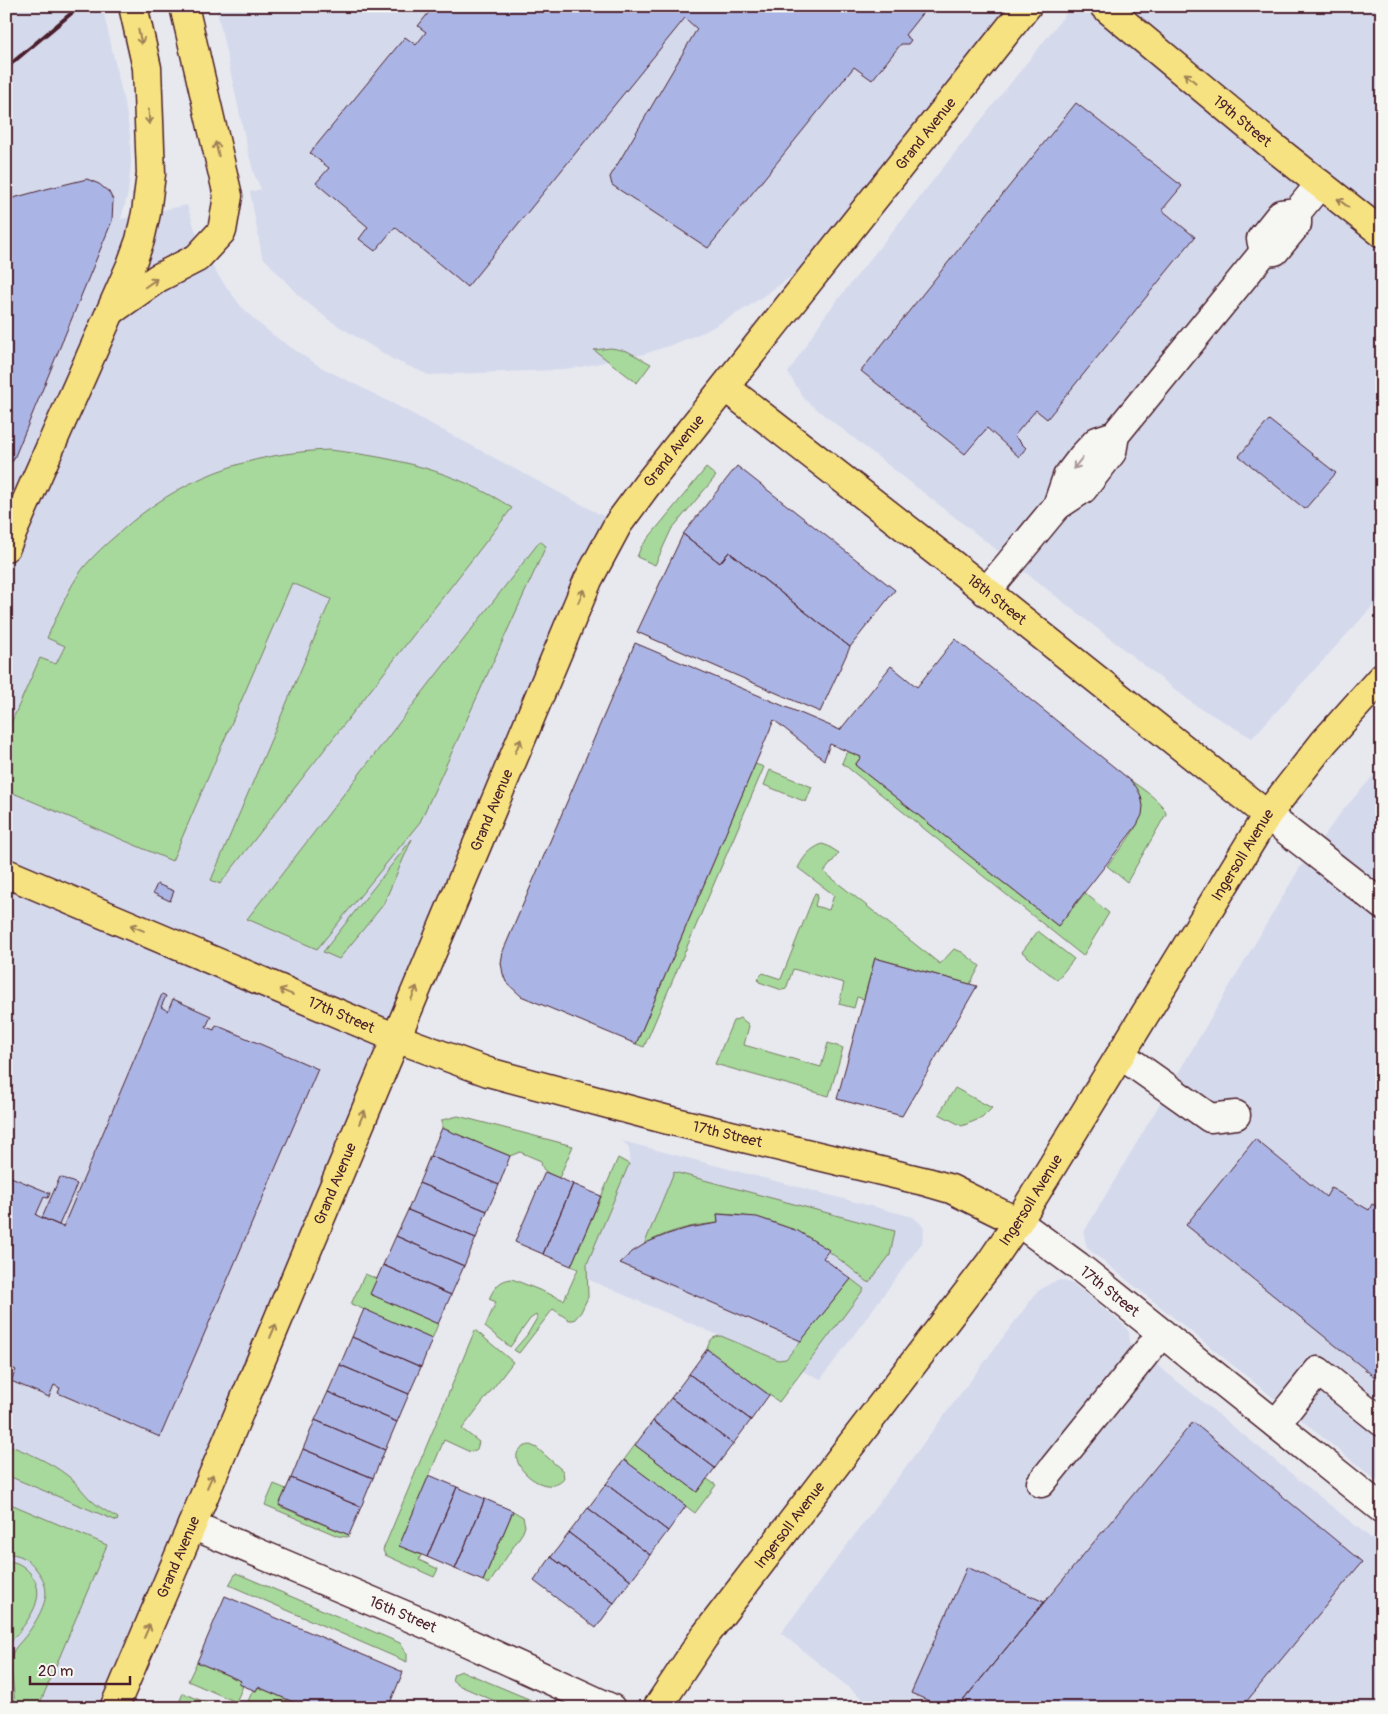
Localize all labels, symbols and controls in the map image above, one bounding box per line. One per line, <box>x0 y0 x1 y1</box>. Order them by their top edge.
one-way arrow <box>136 29 145 45</box>
one-way arrow <box>1184 73 1197 84</box>
street label: 19th Street <box>1209 92 1276 152</box>
street label: Grand Avenue <box>891 94 961 174</box>
one-way arrow <box>144 108 154 125</box>
one-way arrow <box>212 141 221 157</box>
one-way arrow <box>1337 198 1350 209</box>
one-way arrow <box>144 278 158 288</box>
street label: Grand Avenue <box>640 411 709 491</box>
one-way arrow <box>1072 456 1083 469</box>
street label: 18th Street <box>963 571 1031 630</box>
one-way arrow <box>576 589 586 604</box>
one-way arrow <box>513 739 523 754</box>
street label: Grand Avenue <box>466 766 518 854</box>
street label: Ingersoll Avenue <box>1208 805 1279 905</box>
one-way arrow <box>130 923 145 932</box>
one-way arrow <box>279 986 294 996</box>
one-way arrow <box>410 986 420 1001</box>
street label: 17th Street <box>305 993 378 1038</box>
one-way arrow <box>358 1110 368 1125</box>
street label: 17th Street <box>691 1117 765 1152</box>
street label: Grand Avenue <box>310 1139 361 1228</box>
street label: Ingersoll Avenue <box>995 1151 1067 1250</box>
street label: 17th Street <box>1076 1262 1144 1322</box>
one-way arrow <box>268 1324 278 1339</box>
one-way arrow <box>205 1474 215 1489</box>
street label: Ingersoll Avenue <box>751 1478 830 1573</box>
street label: Grand Avenue <box>153 1513 205 1601</box>
street label: 16th Street <box>366 1592 440 1638</box>
one-way arrow <box>142 1624 152 1639</box>
scale bar <box>30 1654 130 1686</box>
text: 20 m <box>38 1662 73 1681</box>

